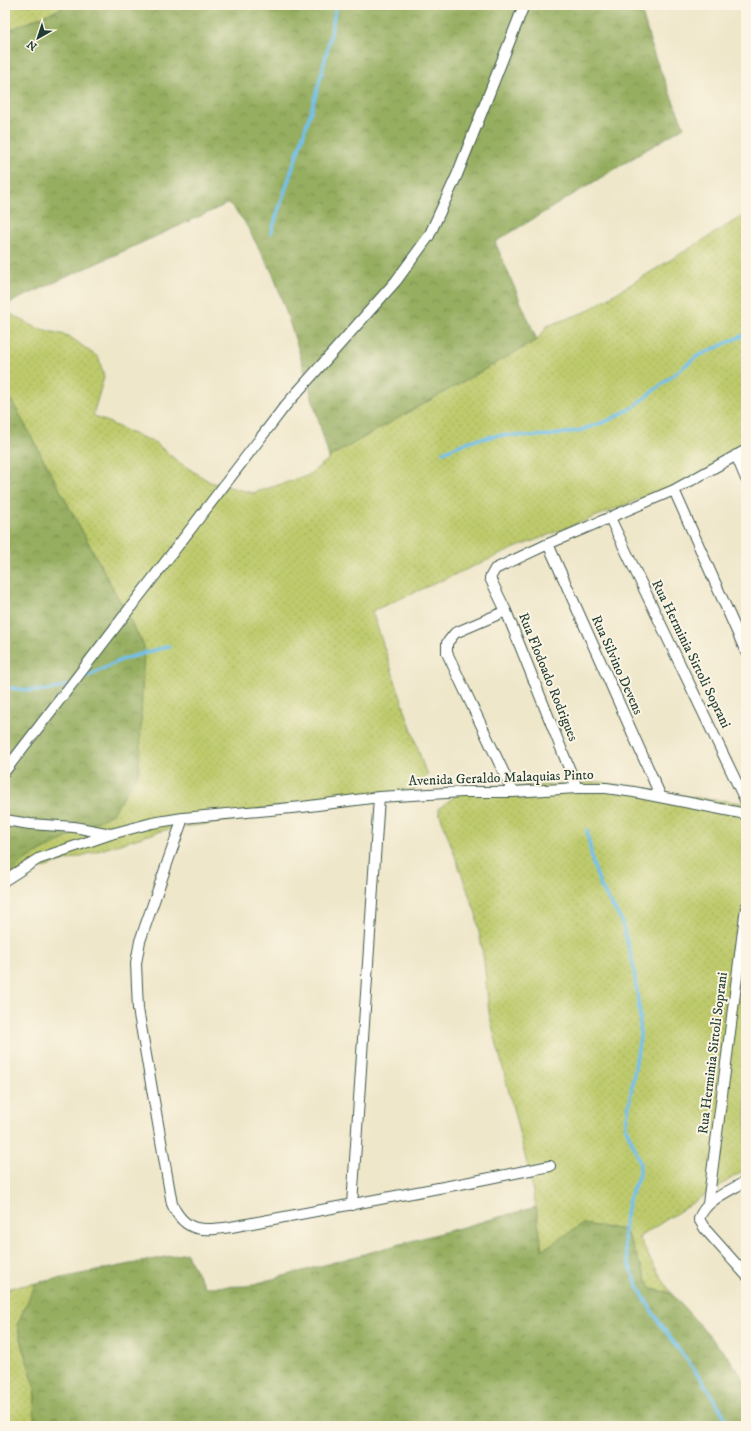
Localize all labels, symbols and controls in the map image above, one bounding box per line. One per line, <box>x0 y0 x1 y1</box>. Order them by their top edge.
north arrow <box>18 18 58 58</box>
text: N <box>24 37 40 53</box>
street label: Rua Herminia Sirtoli Soprani <box>647 577 735 732</box>
street label: Rua Flodoado Rodrigues <box>514 610 582 744</box>
street label: Rua Silvino Devens <box>587 612 647 718</box>
street label: Avenida Geraldo Malaquias Pinto <box>408 766 594 790</box>
street label: Rua Herminia Sirtoli Soprani <box>694 971 732 1135</box>

